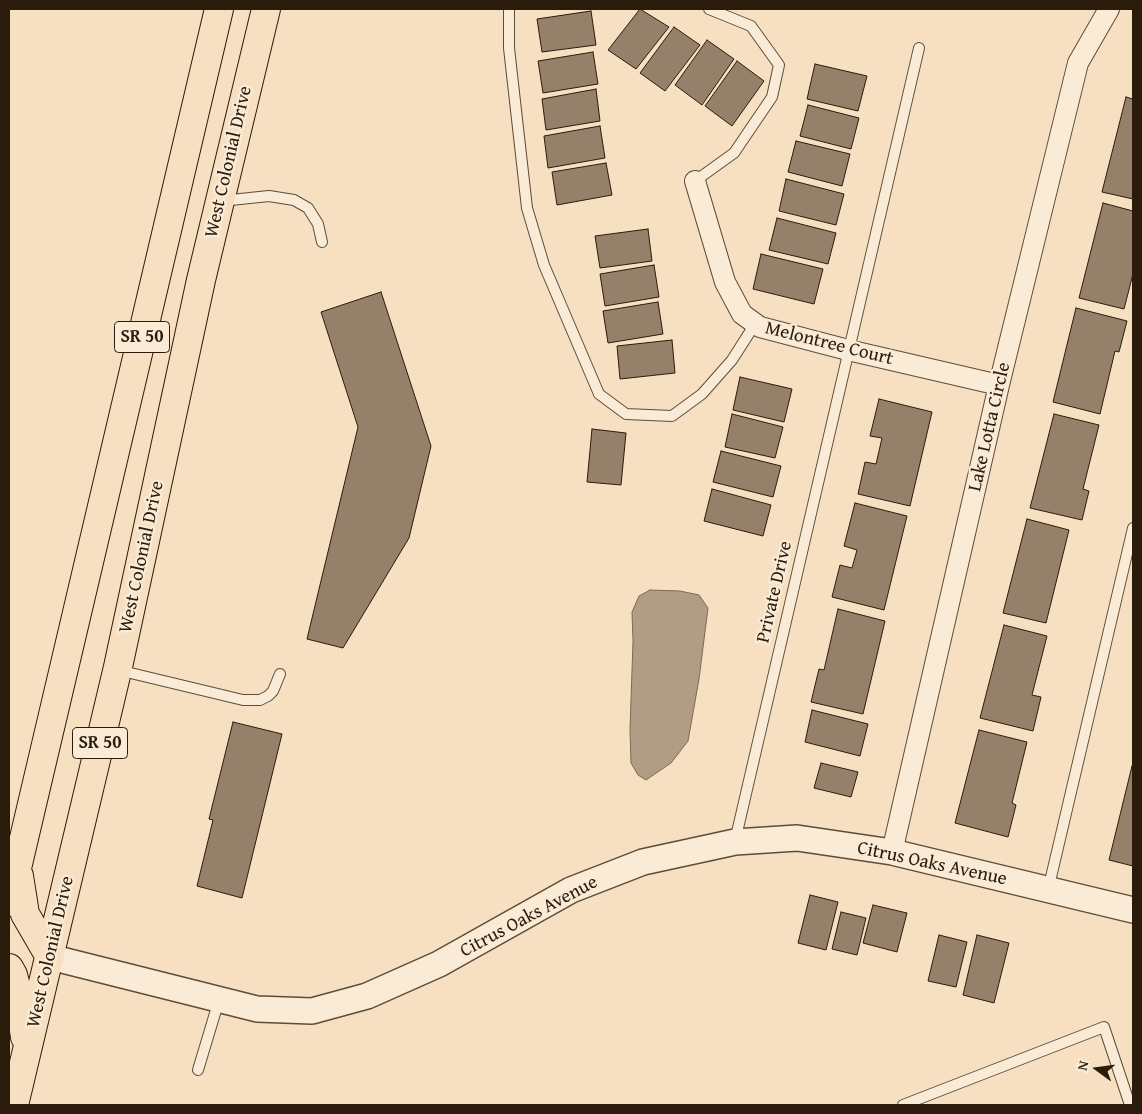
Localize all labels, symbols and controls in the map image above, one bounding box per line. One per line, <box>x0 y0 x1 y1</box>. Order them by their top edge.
street label: West Colonial Drive <box>200 84 258 240</box>
street label: Melontree Court <box>763 317 895 371</box>
road number: SR 50 <box>114 322 170 352</box>
street label: Lake Lotta Circle <box>964 360 1016 494</box>
street label: West Colonial Drive <box>115 479 169 635</box>
street label: Private Drive <box>752 539 798 645</box>
road number: SR 50 <box>72 728 128 758</box>
street label: Citrus Oaks Avenue <box>855 837 1009 891</box>
street label: Citrus Oaks Avenue <box>456 871 602 963</box>
street label: West Colonial Drive <box>22 874 80 1030</box>
north arrow <box>1072 1044 1122 1094</box>
text: N <box>1072 1058 1093 1072</box>

